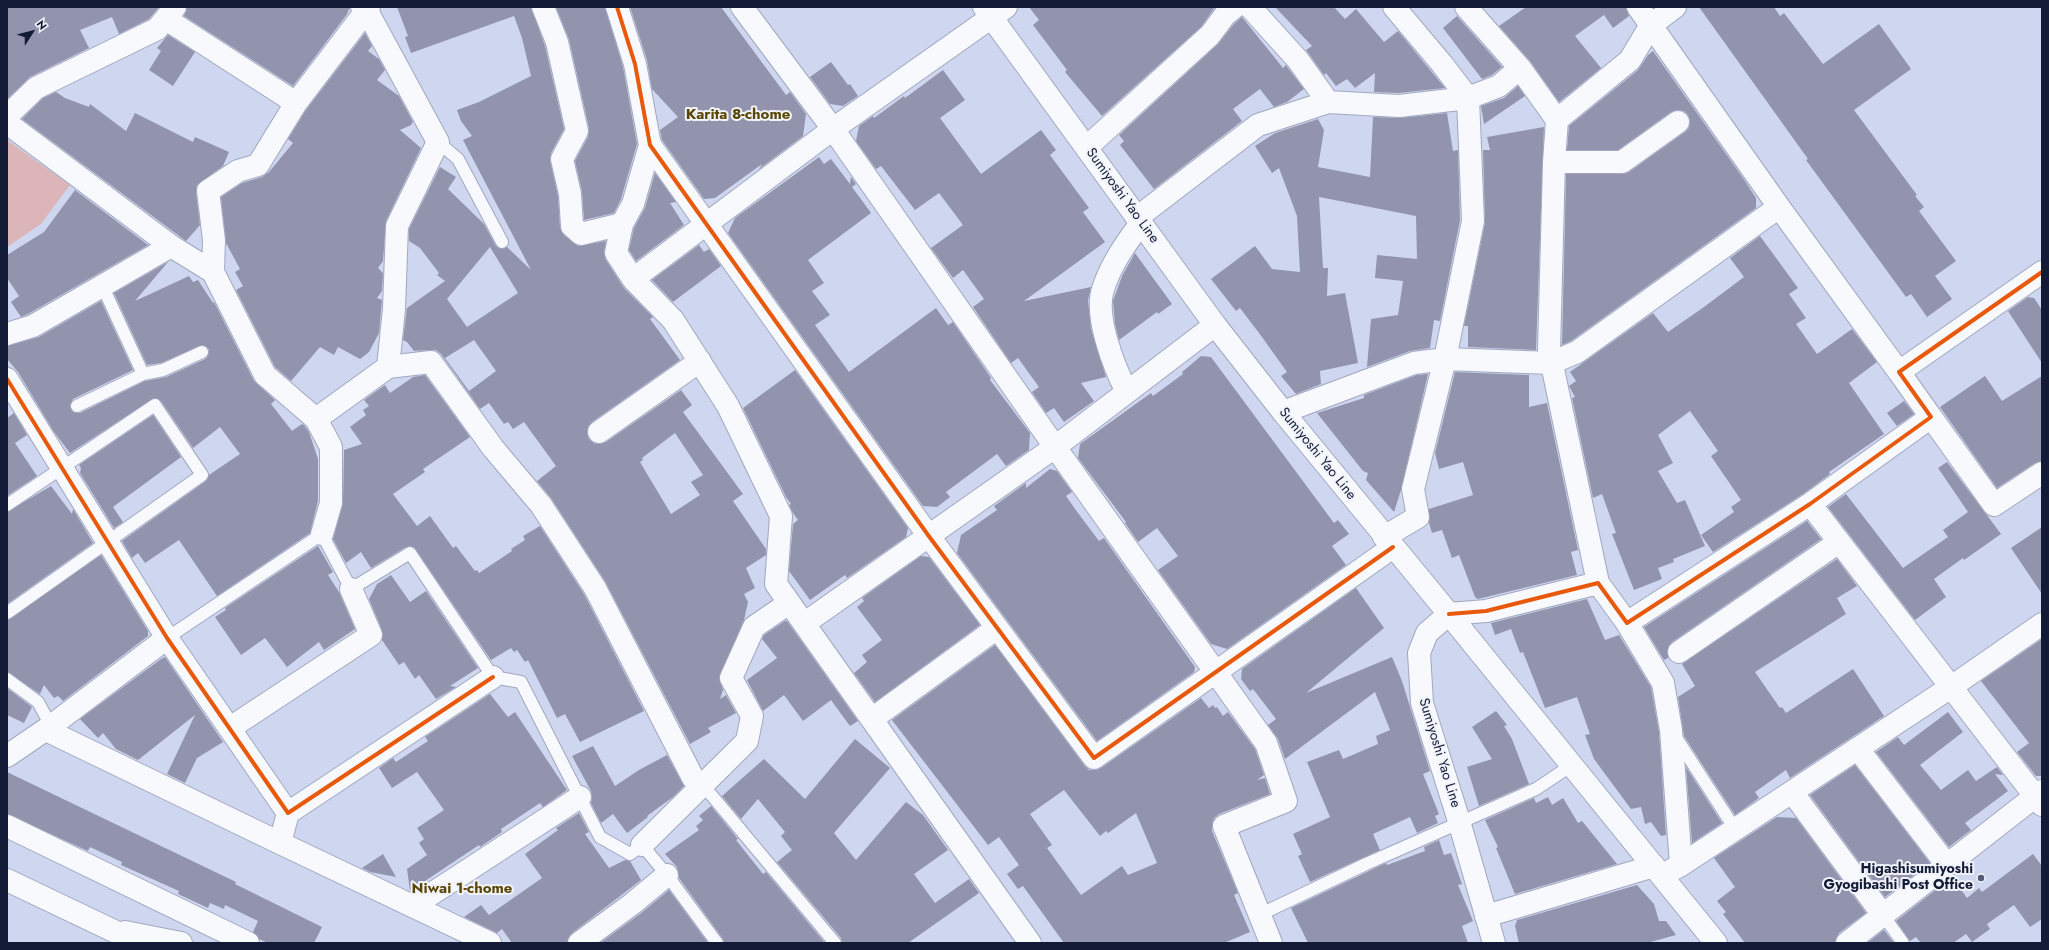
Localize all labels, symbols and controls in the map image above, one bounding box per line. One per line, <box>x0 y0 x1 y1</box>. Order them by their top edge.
north arrow <box>12 12 52 52</box>
text: N <box>33 17 51 33</box>
district label: Karita 8-chome <box>686 106 790 124</box>
street label: Sumiyoshi Yao Line <box>1082 145 1162 247</box>
street label: Sumiyoshi Yao Line <box>1275 405 1359 503</box>
street label: Sumiyoshi Yao Line <box>1414 696 1464 810</box>
place label: Higashisumiyoshi Gyogibashi Post Office <box>1824 862 1973 894</box>
marker: Higashisumiyoshi Gyogibashi Post Office <box>1976 873 1986 883</box>
district label: Niwai 1-chome <box>412 880 512 898</box>

